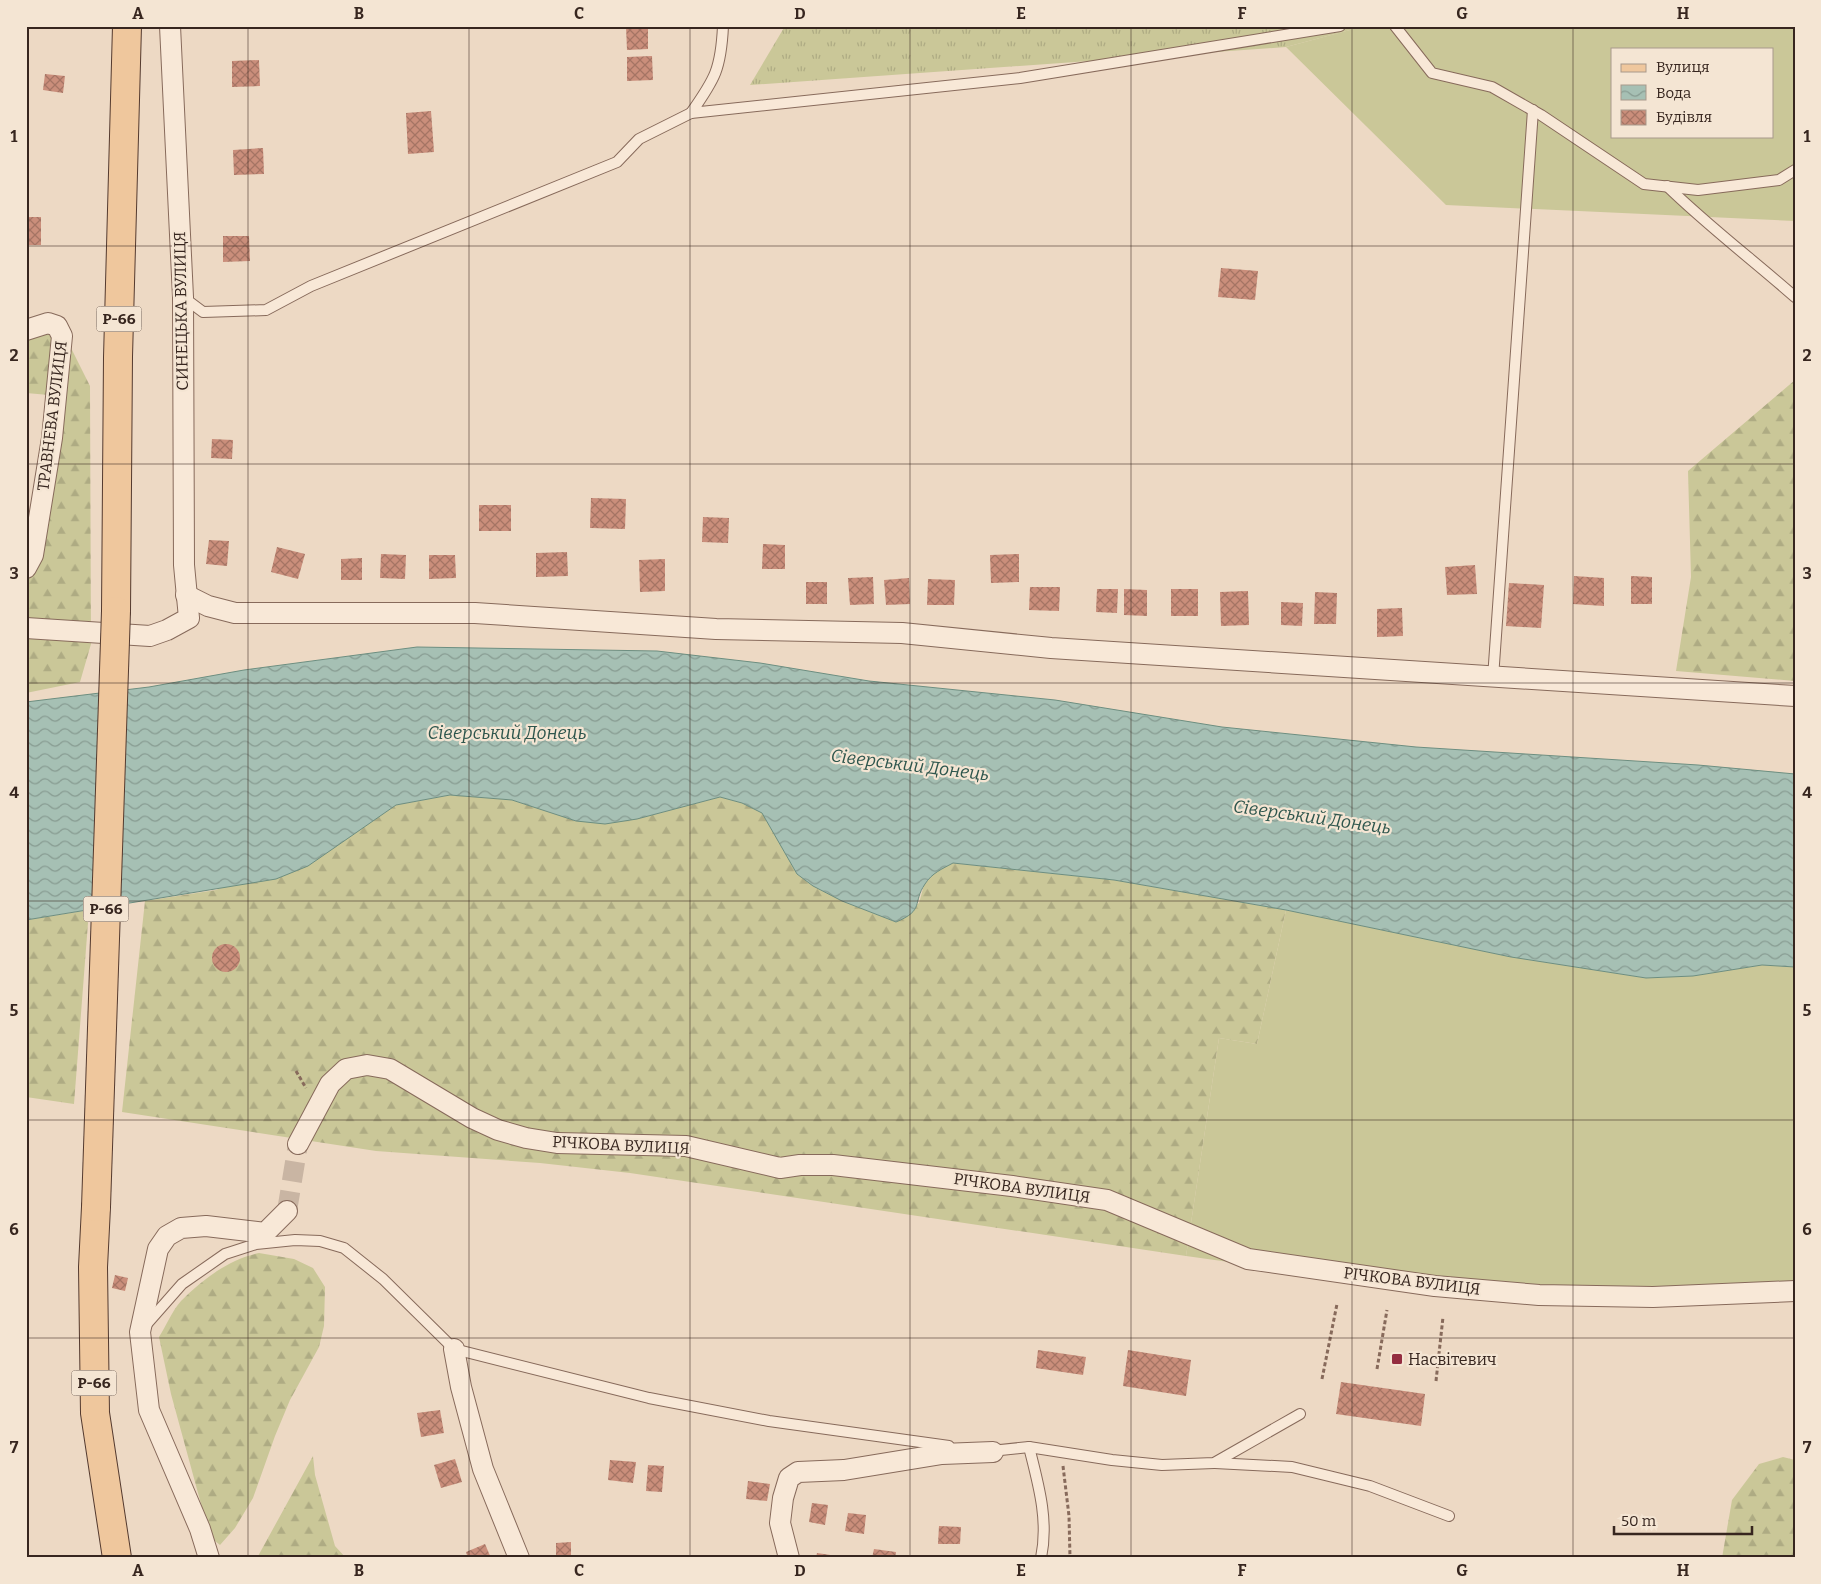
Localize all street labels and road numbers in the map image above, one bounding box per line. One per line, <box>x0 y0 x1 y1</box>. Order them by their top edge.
street label: СИНЕЦЬКА ВУЛИЦЯ <box>170 231 192 391</box>
road number: Р-66 <box>96 306 142 332</box>
street label: ТРАВНЕВА ВУЛИЦЯ <box>33 340 71 492</box>
road number: Р-66 <box>84 896 128 922</box>
street label: РІЧКОВА ВУЛИЦЯ <box>552 1132 690 1158</box>
street label: РІЧКОВА ВУЛИЦЯ <box>952 1169 1092 1207</box>
street label: РІЧКОВА ВУЛИЦЯ <box>1342 1263 1482 1299</box>
road number: Р-66 <box>72 1370 116 1396</box>

